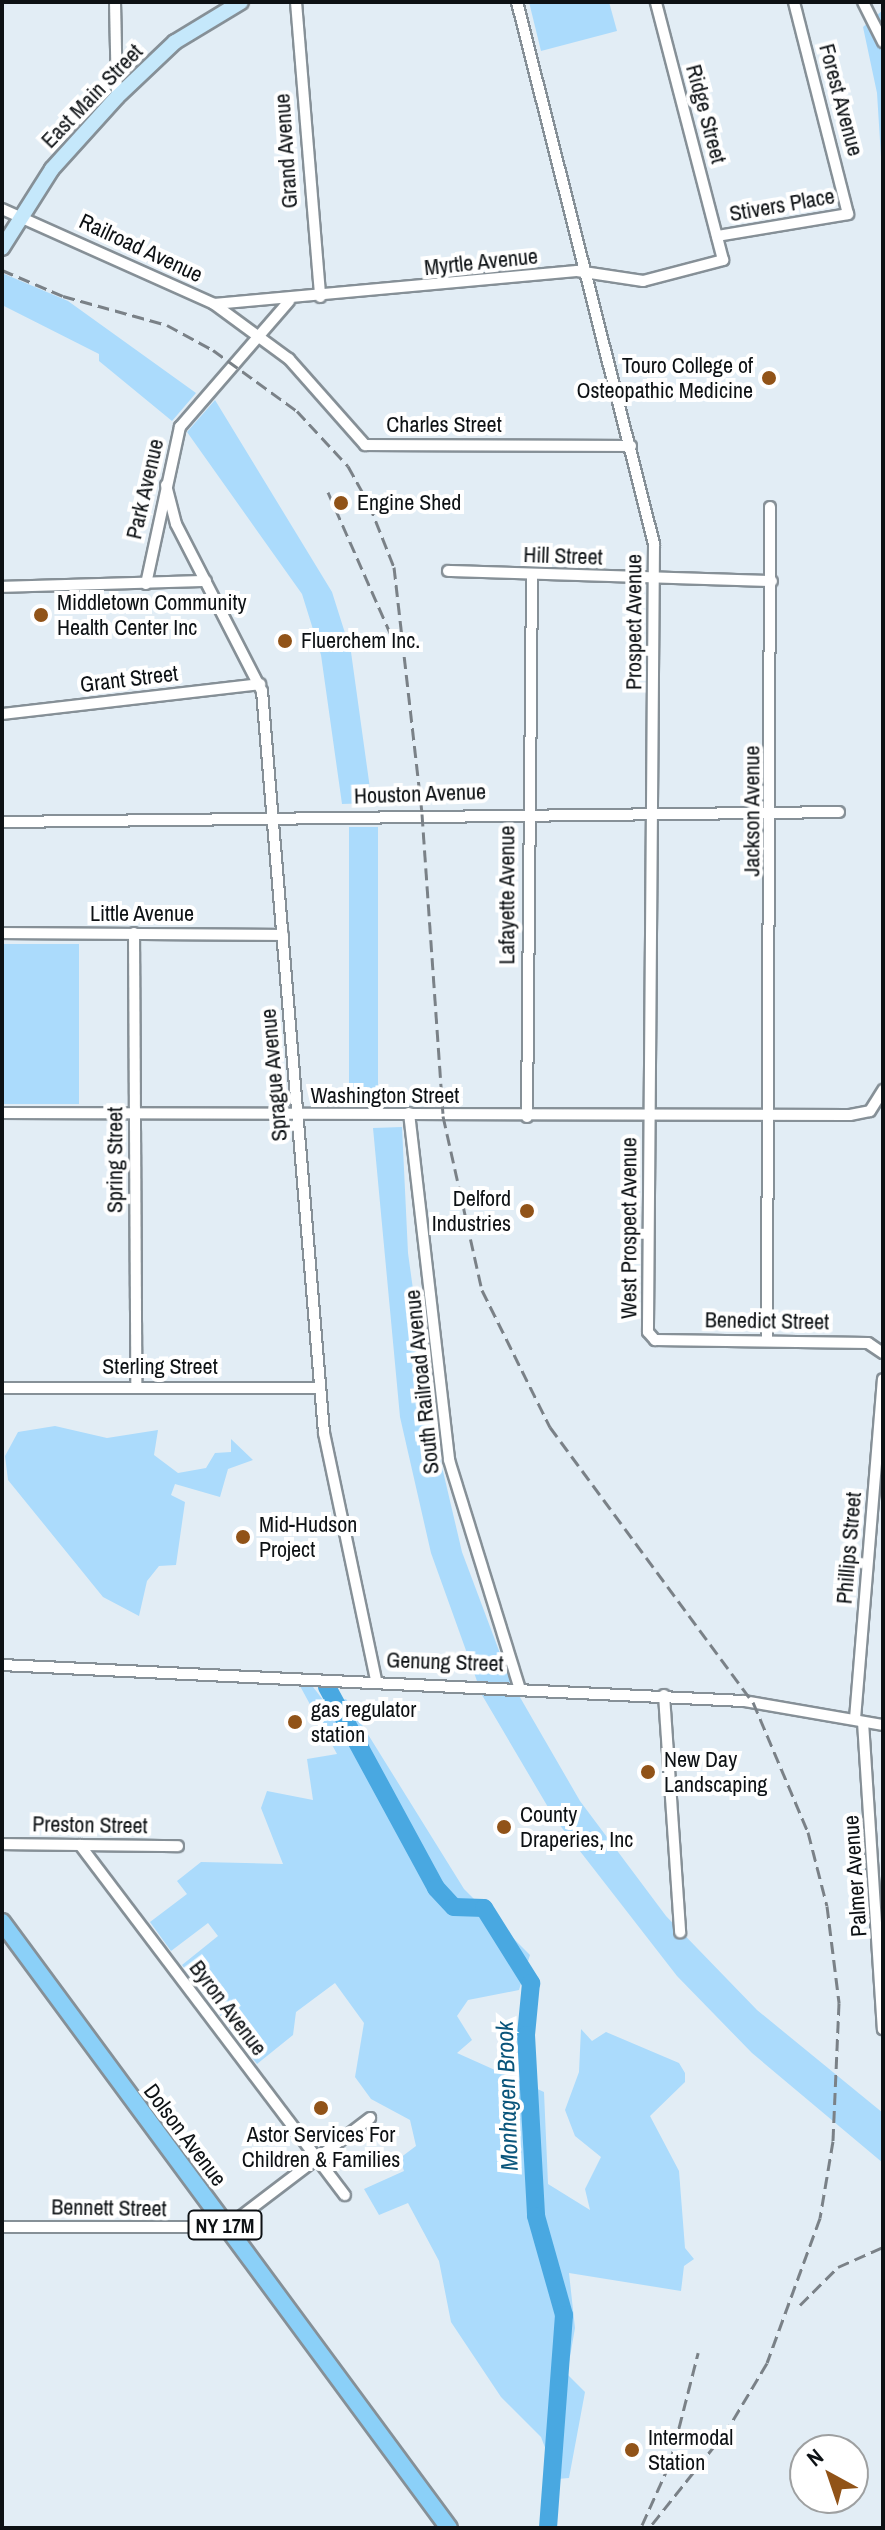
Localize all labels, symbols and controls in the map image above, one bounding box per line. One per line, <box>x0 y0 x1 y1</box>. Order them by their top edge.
street label: East Main Street <box>36 38 148 154</box>
street label: Forest Avenue <box>813 40 869 160</box>
street label: Ridge Street <box>680 62 732 166</box>
street label: Grand Avenue <box>269 92 303 210</box>
street label: Stivers Place <box>727 183 837 227</box>
street label: Railroad Avenue <box>75 208 207 288</box>
street label: Myrtle Avenue <box>422 243 540 281</box>
place label: Touro College of Osteopathic Medicine <box>576 352 753 404</box>
marker: Touro College of Osteopathic Medicine <box>760 369 778 387</box>
street label: Charles Street <box>386 412 502 438</box>
street label: Park Avenue <box>121 436 169 542</box>
place label: Engine Shed <box>357 490 461 516</box>
marker: Engine Shed <box>332 494 350 512</box>
street label: Hill Street <box>523 541 603 571</box>
street label: Prospect Avenue <box>621 553 647 691</box>
place label: Middletown Community Health Center Inc <box>57 589 246 640</box>
marker: Middletown Community Health Center Inc <box>32 606 50 624</box>
place label: Fluerchem Inc. <box>301 628 420 654</box>
marker: Fluerchem Inc. <box>276 632 294 650</box>
street label: Grant Street <box>79 660 179 698</box>
street label: Jackson Avenue <box>739 745 765 877</box>
street label: Houston Avenue <box>353 778 487 810</box>
street label: Lafayette Avenue <box>494 825 520 965</box>
street label: Little Avenue <box>89 901 195 927</box>
street label: Sprague Avenue <box>255 1007 293 1143</box>
street label: Washington Street <box>311 1083 459 1109</box>
street label: Spring Street <box>102 1107 128 1213</box>
street label: West Prospect Avenue <box>616 1137 642 1319</box>
place label: Delford Industries <box>432 1185 511 1236</box>
marker: Delford Industries <box>518 1202 536 1220</box>
street label: South Railroad Avenue <box>399 1288 445 1476</box>
street label: Benedict Street <box>705 1307 829 1335</box>
street label: Sterling Street <box>102 1354 218 1380</box>
street label: Phillips Street <box>831 1491 867 1605</box>
place label: Mid-Hudson Project <box>259 1511 357 1562</box>
marker: Mid-Hudson Project <box>234 1528 252 1546</box>
street label: Genung Street <box>386 1647 504 1677</box>
place label: gas regulator station <box>311 1696 416 1748</box>
marker: gas regulator station <box>286 1713 304 1731</box>
place label: New Day Landscaping <box>664 1746 767 1798</box>
marker: New Day Landscaping <box>639 1763 657 1781</box>
place label: County Draperies, Inc <box>520 1801 633 1852</box>
street label: Preston Street <box>32 1811 148 1839</box>
street label: Palmer Avenue <box>838 1814 872 1938</box>
marker: County Draperies, Inc <box>495 1818 513 1836</box>
street label: Byron Avenue <box>183 1955 273 2061</box>
water label: Monhagen Brook <box>490 2021 524 2171</box>
street label: Dolson Avenue <box>138 2078 232 2192</box>
marker: Astor Services For Children & Families <box>312 2099 330 2117</box>
place label: Astor Services For Children & Families <box>242 2121 400 2172</box>
street label: Bennett Street <box>51 2194 167 2222</box>
road number: NY 17M <box>187 2209 263 2241</box>
place label: Intermodal Station <box>648 2424 733 2476</box>
north arrow <box>789 2434 869 2514</box>
marker: Intermodal Station <box>623 2441 641 2459</box>
text: N <box>800 2441 829 2473</box>

